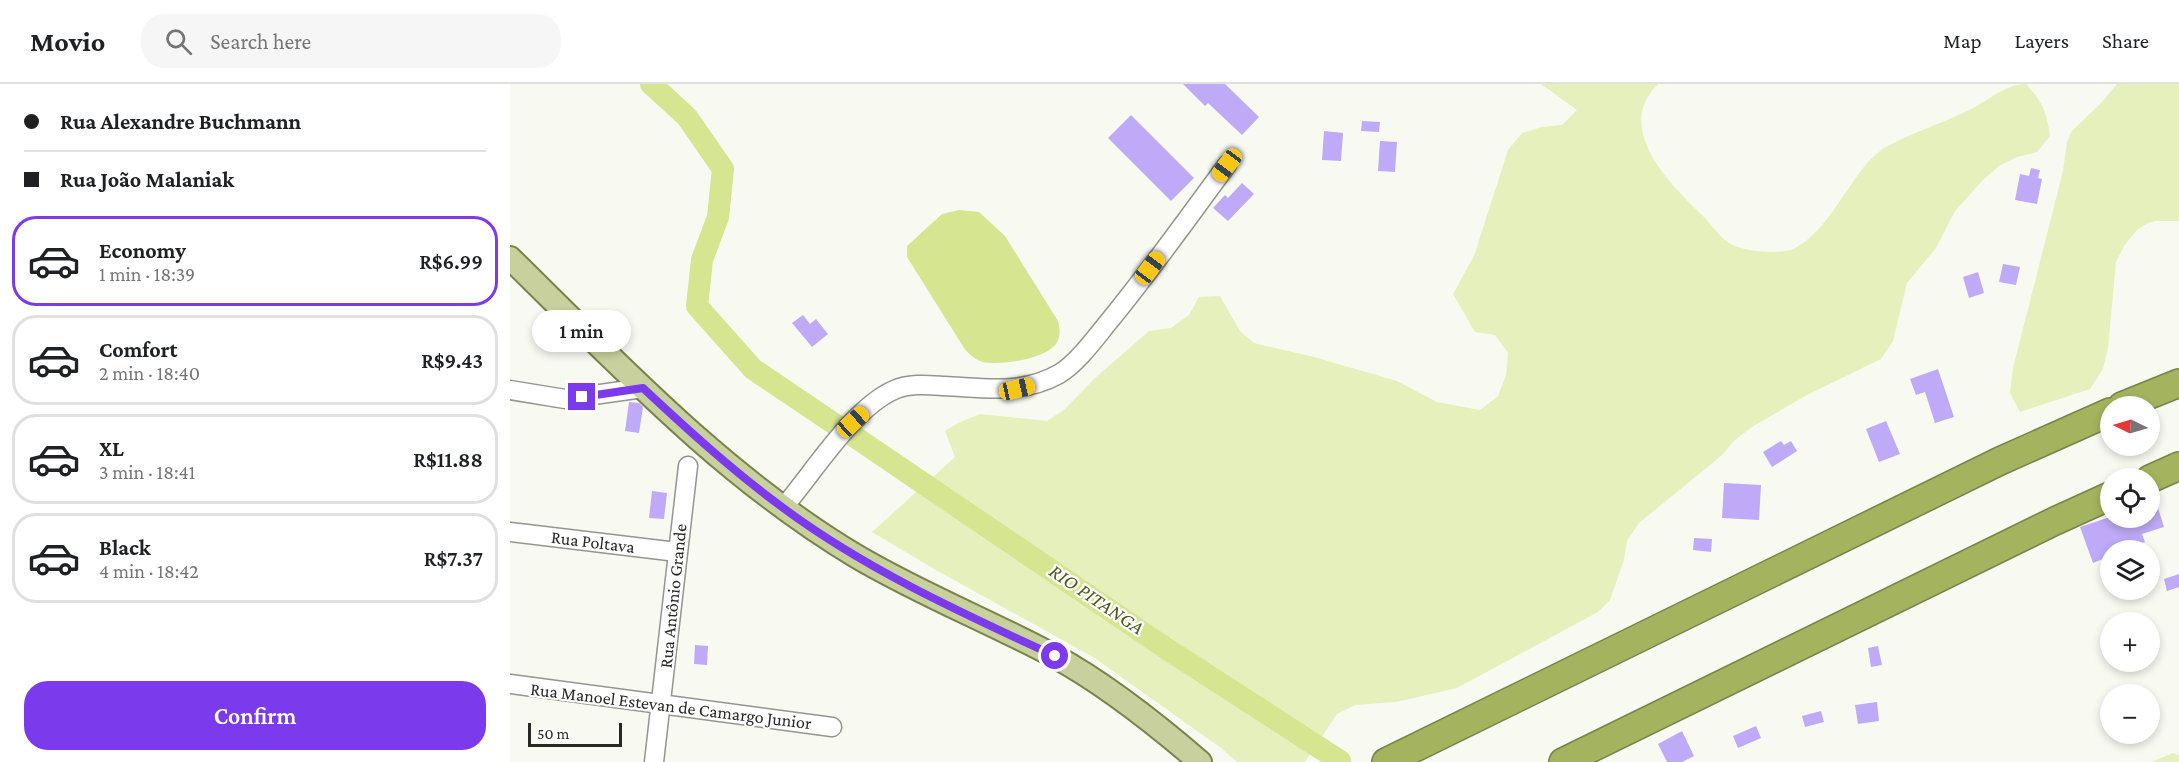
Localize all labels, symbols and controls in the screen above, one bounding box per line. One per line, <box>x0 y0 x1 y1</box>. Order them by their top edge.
search box <box>141 14 561 68</box>
icon: search <box>162 25 195 58</box>
text: Movio <box>30 26 105 57</box>
text: Search here <box>210 29 311 54</box>
text: Map <box>1943 29 1982 53</box>
text: Layers <box>2015 29 2069 53</box>
text: Share <box>2102 29 2149 53</box>
text: Rua Alexandre Buchmann <box>60 109 301 134</box>
car <box>1209 145 1245 185</box>
text: Rua João Malaniak <box>60 167 234 192</box>
icon: car <box>27 234 81 288</box>
text: Economy <box>99 238 186 263</box>
car <box>1132 248 1168 288</box>
text: R$6.99 <box>419 249 483 274</box>
text: 1 min · 18:39 <box>99 263 195 285</box>
callout: 1 min <box>532 310 632 352</box>
text: 1 min <box>559 320 604 342</box>
icon: car <box>27 333 81 387</box>
text: Comfort <box>99 337 177 362</box>
text: R$9.43 <box>421 348 483 373</box>
text: 2 min · 18:40 <box>99 362 200 384</box>
car <box>997 376 1037 402</box>
route end <box>568 383 595 410</box>
north arrow <box>2100 396 2160 456</box>
map controls <box>2100 396 2160 744</box>
car <box>834 403 872 441</box>
icon: car <box>27 432 81 486</box>
text: XL <box>99 436 124 461</box>
text: R$11.88 <box>413 447 483 472</box>
text: 3 min · 18:41 <box>99 461 195 483</box>
button: locate <box>2100 468 2160 528</box>
street label: Rua Antônio Grande <box>655 523 691 669</box>
street label: Rua Poltava <box>550 527 636 557</box>
icon: car <box>27 531 81 585</box>
text: Black <box>99 535 151 560</box>
button: layers <box>2100 540 2160 600</box>
text: R$7.37 <box>424 546 483 571</box>
water label: RIO PITANGA <box>1046 559 1148 639</box>
text: 4 min · 18:42 <box>99 560 199 582</box>
button: + <box>2100 612 2160 672</box>
route start <box>1041 642 1068 669</box>
street label: Rua Manoel Estevan de Camargo Junior <box>529 679 813 733</box>
button: Confirm <box>24 681 486 750</box>
button: − <box>2100 684 2160 744</box>
scale bar <box>528 720 622 748</box>
text: 50 m <box>537 725 569 742</box>

